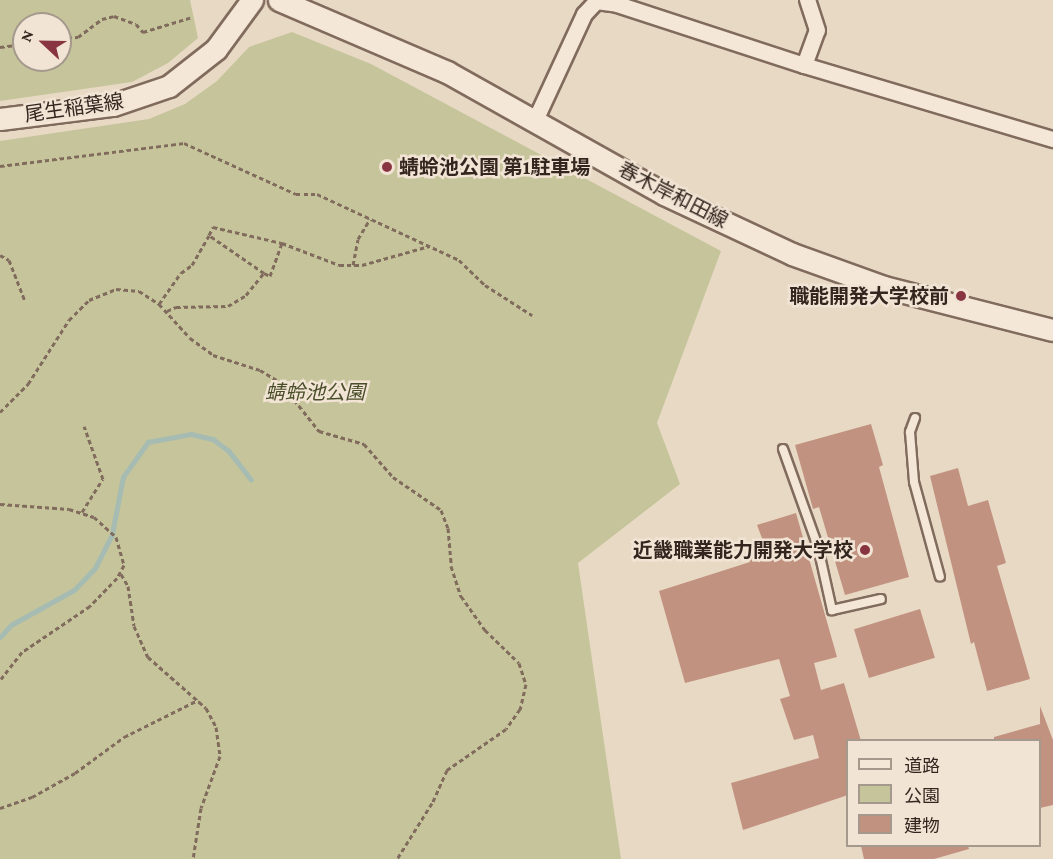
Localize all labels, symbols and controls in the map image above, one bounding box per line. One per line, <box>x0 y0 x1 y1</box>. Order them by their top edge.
north arrow <box>12 12 72 72</box>
text: N <box>17 28 37 44</box>
street label: 尾生稲葉線 <box>23 89 125 127</box>
place label: 蜻蛉池公園 第1駐車場 <box>399 155 590 179</box>
street label: 春木岸和田線 <box>614 157 732 233</box>
marker: 蜻蛉池公園 第1駐車場 <box>380 160 394 174</box>
place label: 職能開発大学校前 <box>789 284 949 308</box>
marker: 職能開発大学校前 <box>954 289 968 303</box>
park label: 蜻蛉池公園 <box>265 380 365 404</box>
place label: 近畿職業能力開発大学校 <box>633 538 853 562</box>
marker: 近畿職業能力開発大学校 <box>858 543 872 557</box>
legend <box>846 739 1041 847</box>
text: 道路 <box>904 756 940 776</box>
text: 公園 <box>904 786 940 806</box>
text: 建物 <box>904 816 940 836</box>

